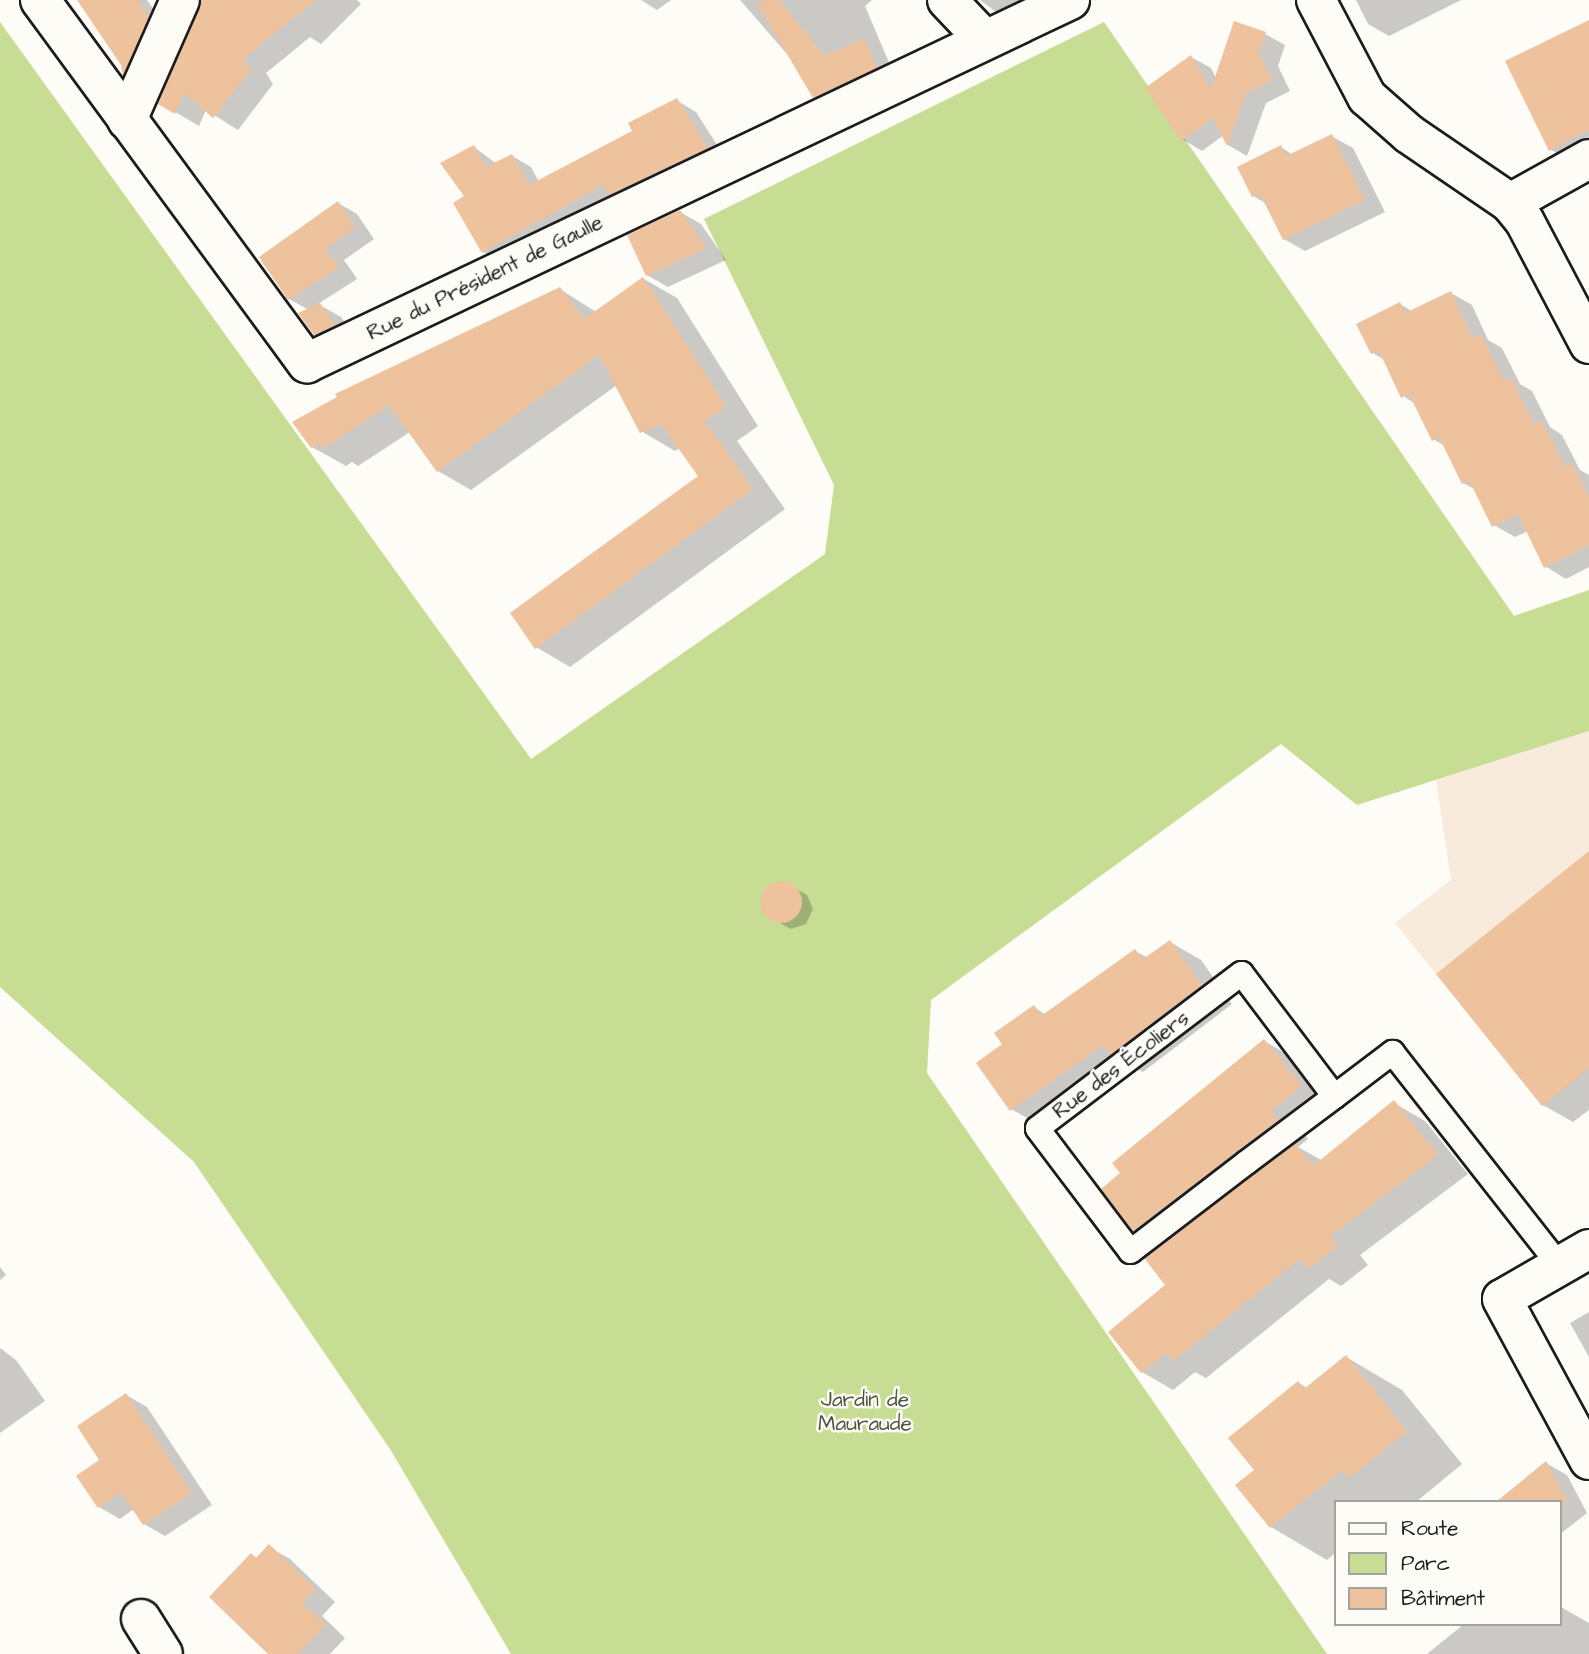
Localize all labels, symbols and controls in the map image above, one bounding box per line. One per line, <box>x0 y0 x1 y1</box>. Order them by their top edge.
street label: Rue du Président de Gaulle <box>363 210 607 346</box>
street label: Rue des Écoliers <box>1048 1006 1194 1124</box>
park label: Jardin de Mauraude <box>818 1387 912 1437</box>
legend <box>1334 1500 1561 1626</box>
text: Route <box>1401 1514 1458 1543</box>
text: Parc <box>1401 1549 1450 1578</box>
text: Bâtiment <box>1401 1584 1485 1613</box>

